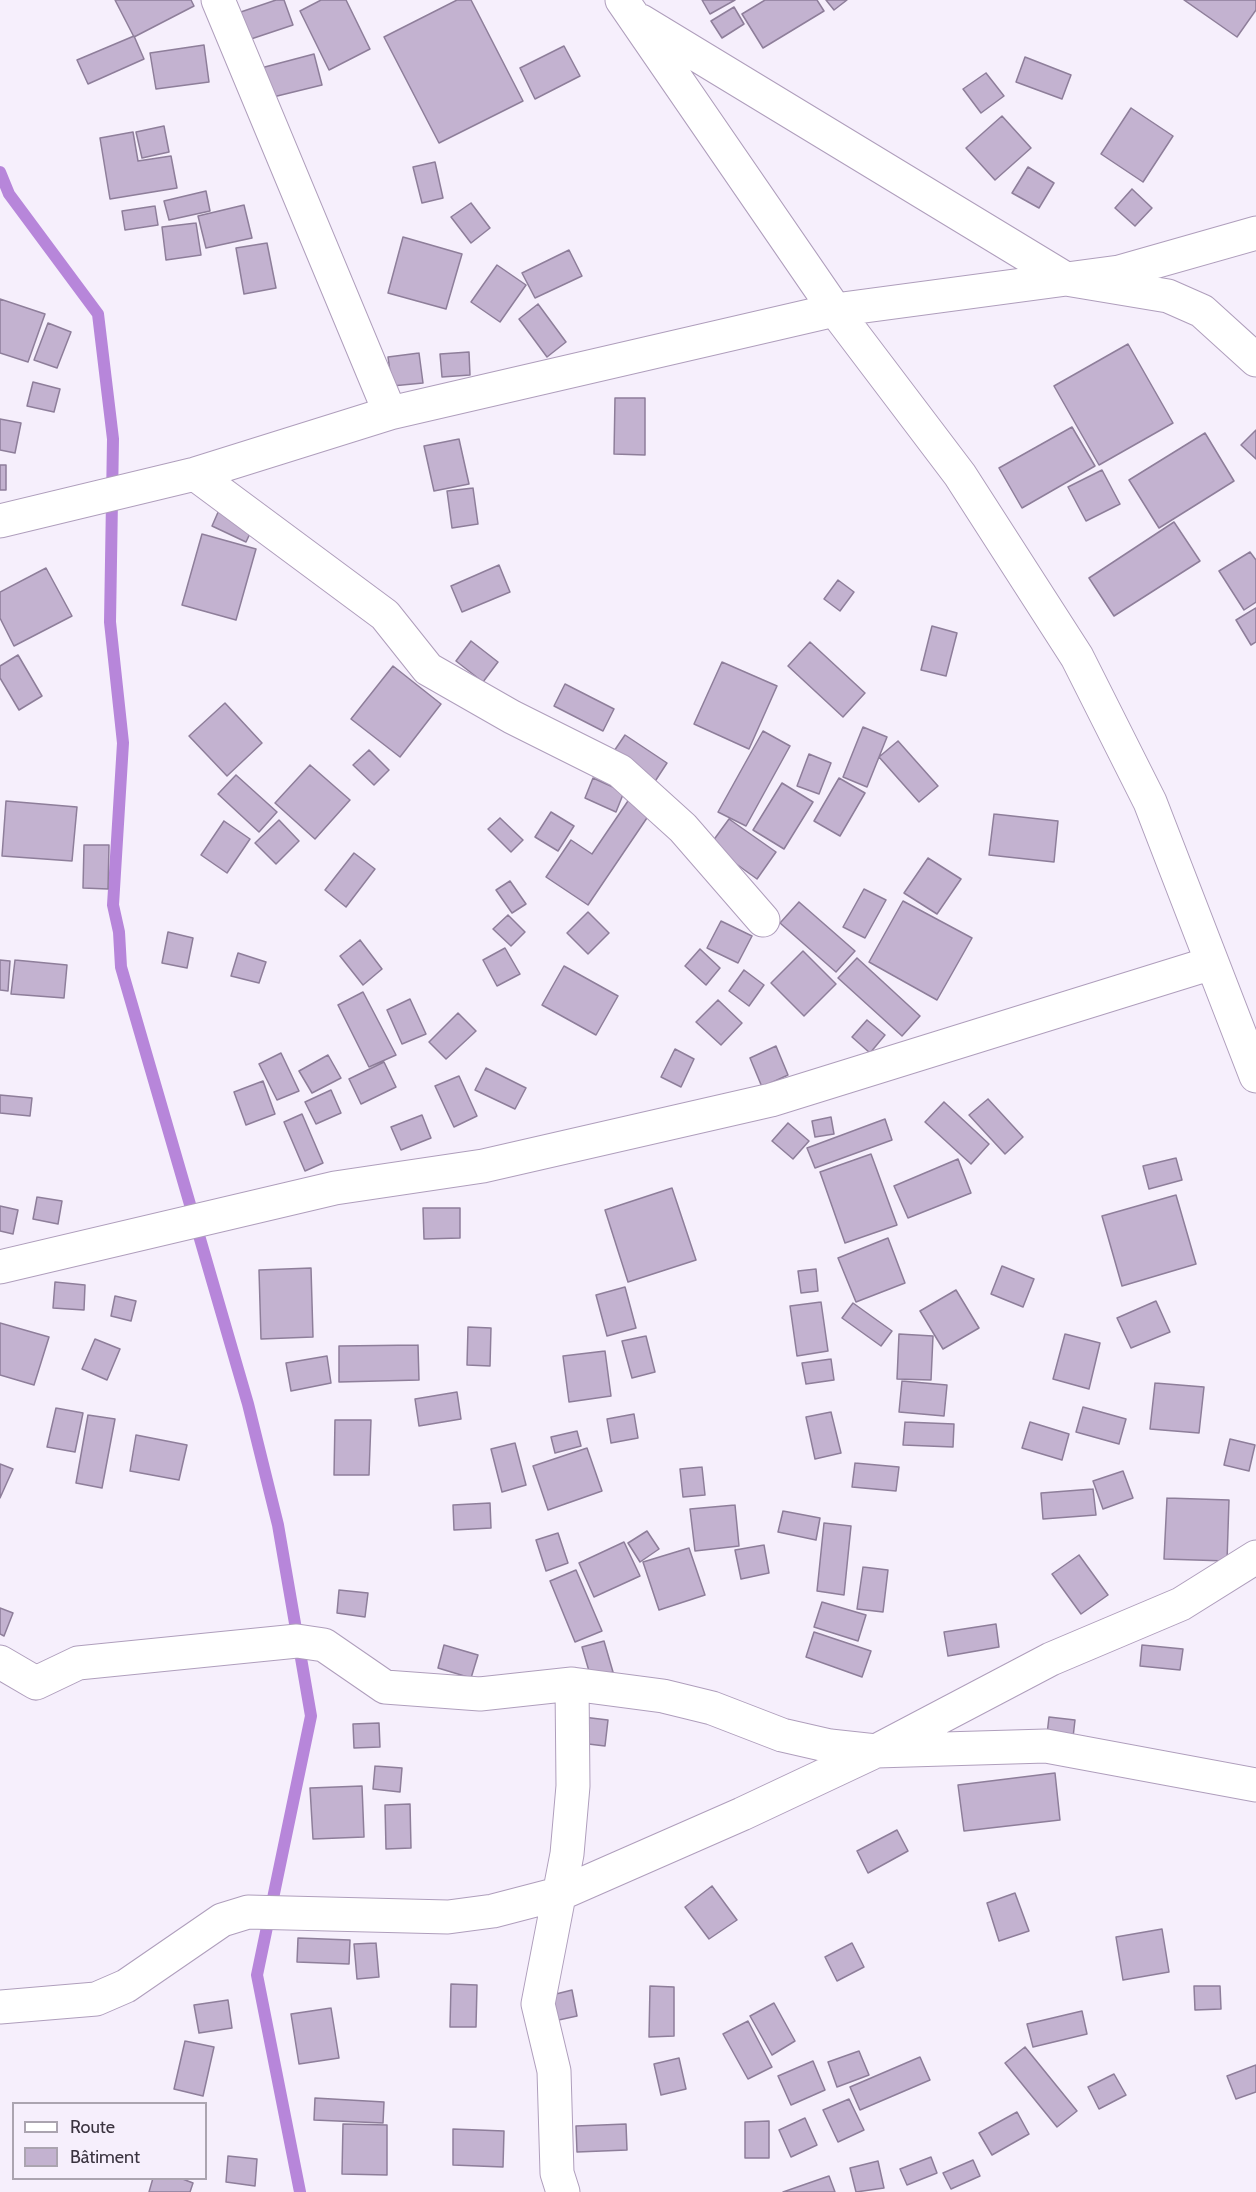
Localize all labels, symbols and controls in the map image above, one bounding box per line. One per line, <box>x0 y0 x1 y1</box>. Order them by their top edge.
legend <box>12 2102 207 2180</box>
text: Route <box>70 2116 115 2138</box>
text: Bâtiment <box>70 2146 140 2168</box>

